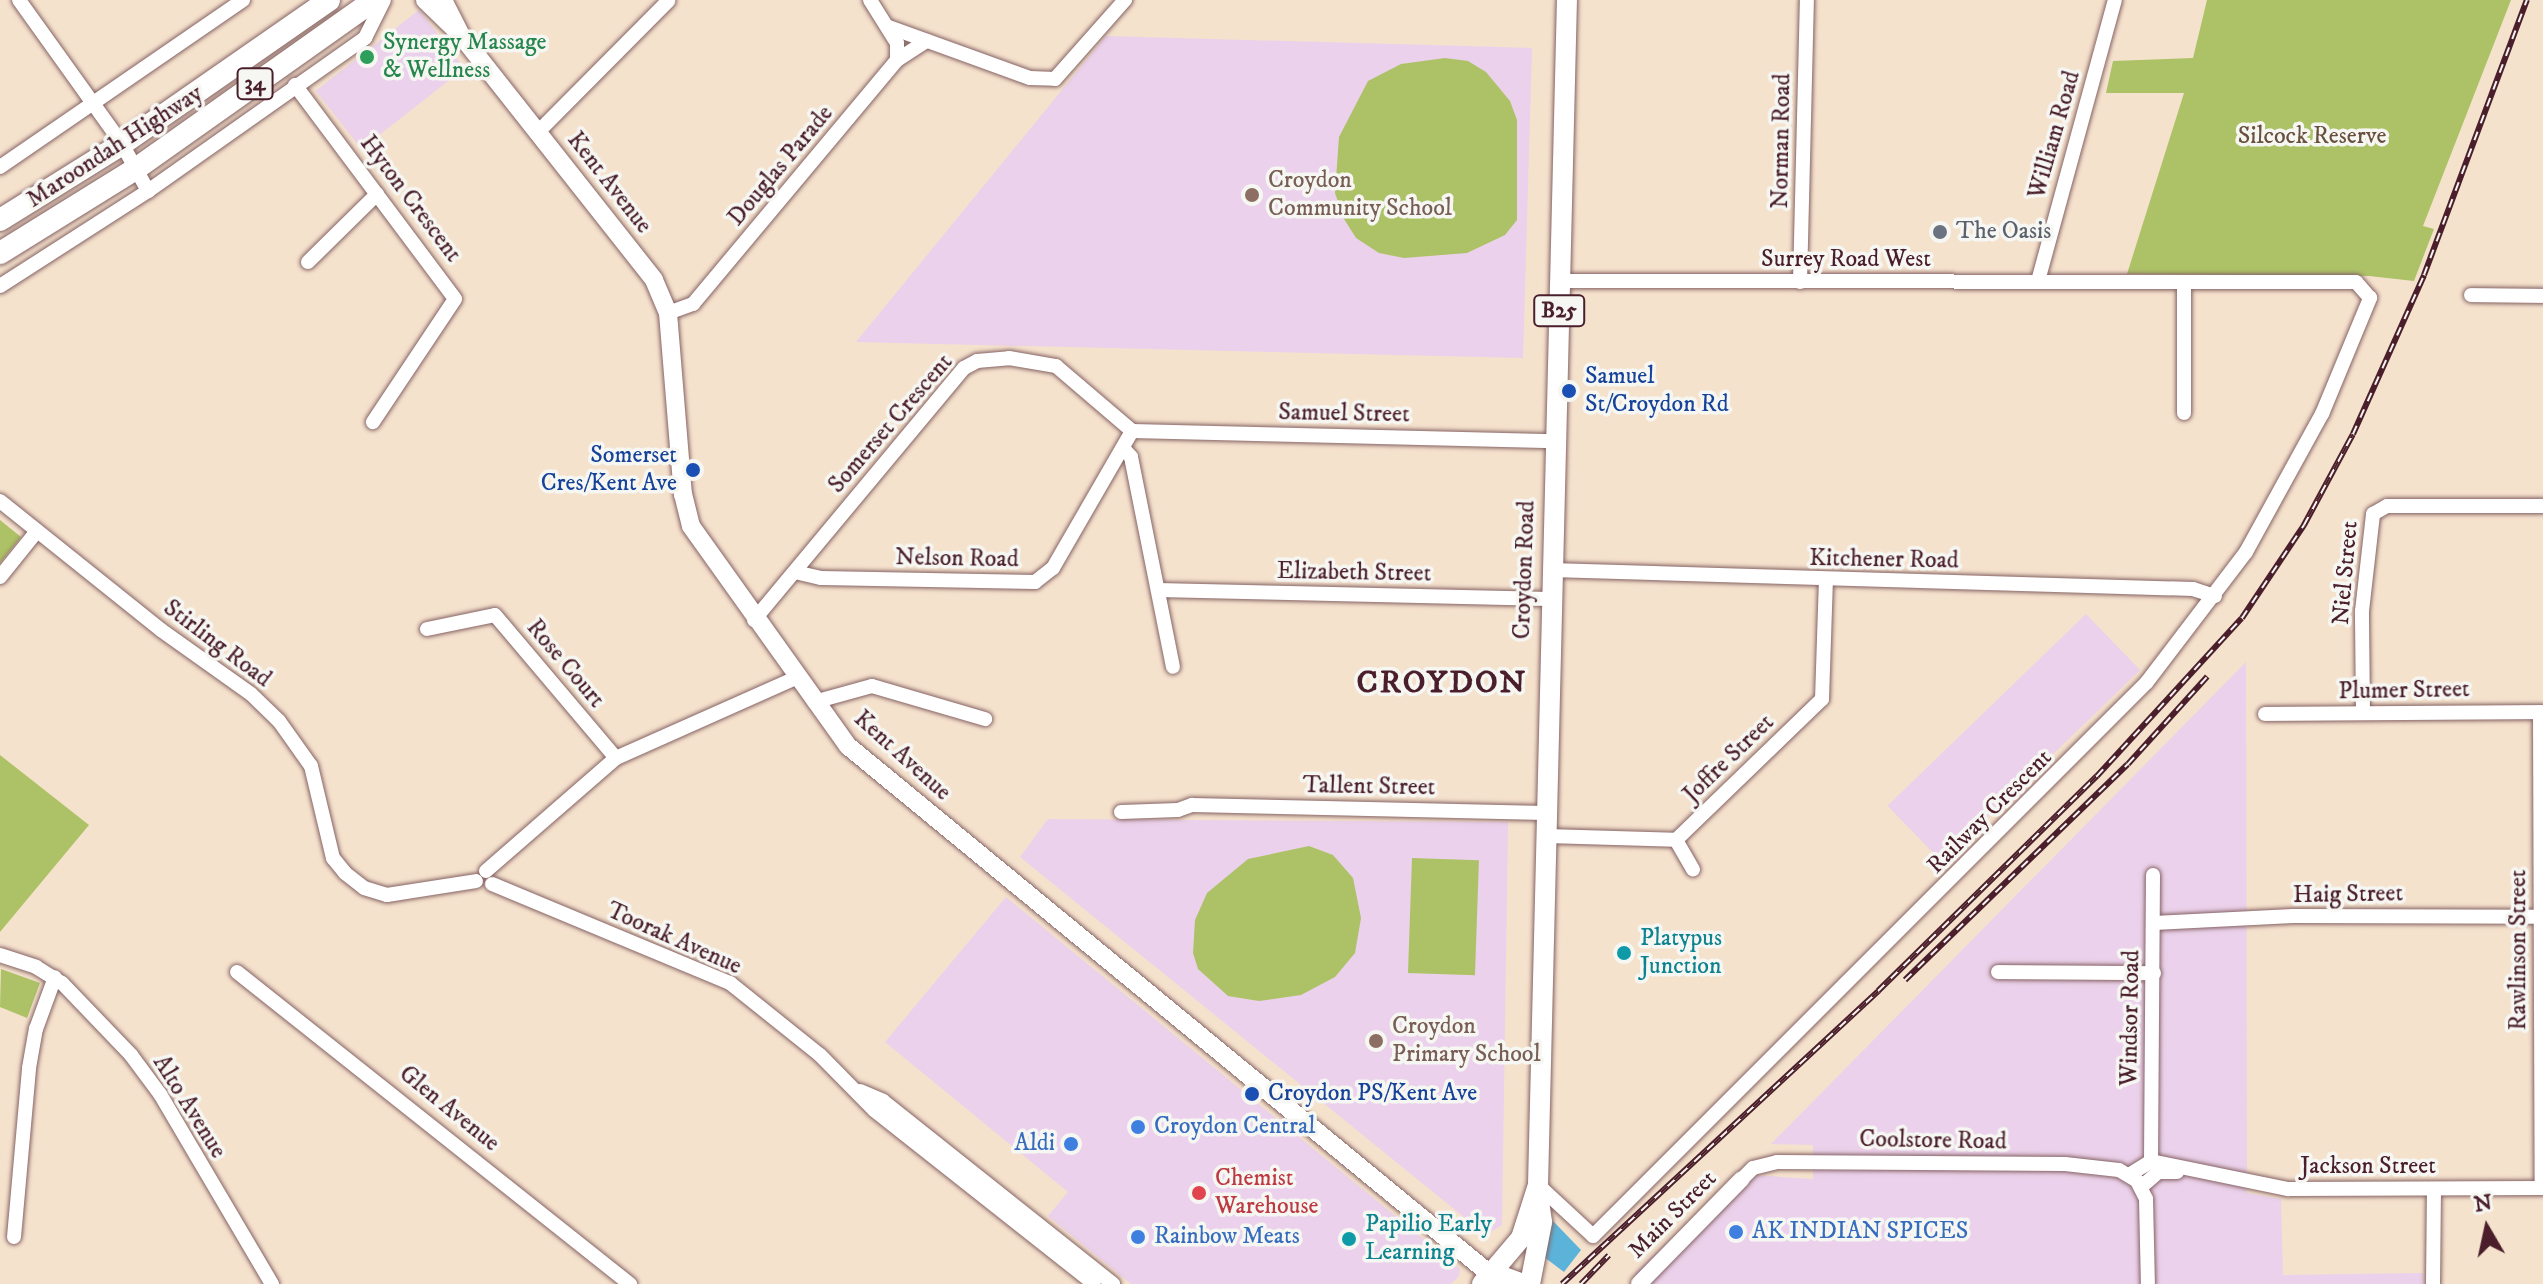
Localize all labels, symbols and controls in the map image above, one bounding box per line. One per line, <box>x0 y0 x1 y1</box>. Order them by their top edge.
place label: Synergy Massage & Wellness <box>383 29 547 85</box>
marker: Synergy Massage & Wellness <box>358 48 376 66</box>
road number: 34 <box>235 66 275 102</box>
street label: William Road <box>2023 68 2087 202</box>
street label: Norman Road <box>1766 73 1798 209</box>
street label: Maroondah Highway <box>22 79 208 215</box>
street label: Douglas Parade <box>722 100 840 232</box>
park label: Silcock Reserve <box>2238 123 2386 151</box>
street label: Kent Avenue <box>560 126 658 240</box>
street label: Hyton Crescent <box>353 130 467 268</box>
place label: Croydon Community School <box>1268 167 1452 223</box>
marker: Croydon Community School <box>1243 186 1261 204</box>
place label: The Oasis <box>1956 218 2051 246</box>
marker: The Oasis <box>1931 223 1949 241</box>
street label: Surrey Road West <box>1761 246 1931 274</box>
road number: B25 <box>1533 293 1585 329</box>
street label: Somerset Crescent <box>823 349 959 499</box>
place label: Samuel St/Croydon Rd <box>1585 363 1729 419</box>
marker: Samuel St/Croydon Rd <box>1560 382 1578 400</box>
street label: Samuel Street <box>1278 398 1410 430</box>
place label: Somerset Cres/Kent Ave <box>541 442 677 498</box>
marker: Somerset Cres/Kent Ave <box>684 461 702 479</box>
street label: Croydon Road <box>1508 500 1542 640</box>
street label: Niel Street <box>2327 520 2365 626</box>
street label: Nelson Road <box>895 544 1019 574</box>
street label: Kitchener Road <box>1809 544 1959 576</box>
street label: Elizabeth Street <box>1277 557 1431 589</box>
street label: Stirling Road <box>157 594 277 694</box>
street label: Rose Court <box>520 614 610 714</box>
district label: CROYDON <box>1356 664 1528 702</box>
street label: Plumer Street <box>2338 675 2470 707</box>
street label: Kent Avenue <box>847 705 957 807</box>
street label: Joffre Street <box>1678 709 1780 809</box>
street label: Railway Crescent <box>1922 744 2058 880</box>
street label: Tallent Street <box>1303 771 1435 803</box>
street label: Rawlinson Street <box>2505 869 2533 1031</box>
street label: Haig Street <box>2293 880 2403 910</box>
street label: Toorak Avenue <box>602 897 746 981</box>
place label: Platypus Junction <box>1640 925 1722 981</box>
marker: Platypus Junction <box>1615 944 1633 962</box>
street label: Windsor Road <box>2115 950 2147 1086</box>
place label: Croydon Primary School <box>1392 1013 1541 1069</box>
marker: Croydon Primary School <box>1367 1032 1385 1050</box>
street label: Alto Avenue <box>146 1050 232 1164</box>
street label: Glen Avenue <box>393 1060 505 1158</box>
place label: Croydon PS/Kent Ave <box>1268 1080 1477 1108</box>
marker: Croydon PS/Kent Ave <box>1243 1085 1261 1103</box>
place label: Croydon Central <box>1154 1113 1315 1141</box>
marker: Croydon Central <box>1129 1118 1147 1136</box>
street label: Coolstore Road <box>1859 1125 2007 1157</box>
place label: Aldi <box>1014 1130 1055 1158</box>
marker: Aldi <box>1062 1135 1080 1153</box>
street label: Jackson Street <box>2300 1153 2436 1181</box>
place label: Chemist Warehouse <box>1215 1165 1318 1221</box>
street label: Main Street <box>1623 1165 1723 1265</box>
marker: Chemist Warehouse <box>1190 1184 1208 1202</box>
north arrow <box>2447 1188 2527 1268</box>
text: N <box>2472 1189 2494 1219</box>
place label: Papilio Early Learning <box>1365 1211 1492 1267</box>
place label: AK INDIAN SPICES <box>1752 1218 1968 1246</box>
place label: Rainbow Meats <box>1154 1223 1300 1251</box>
marker: AK INDIAN SPICES <box>1727 1223 1745 1241</box>
marker: Rainbow Meats <box>1129 1228 1147 1246</box>
marker: Papilio Early Learning <box>1340 1230 1358 1248</box>

